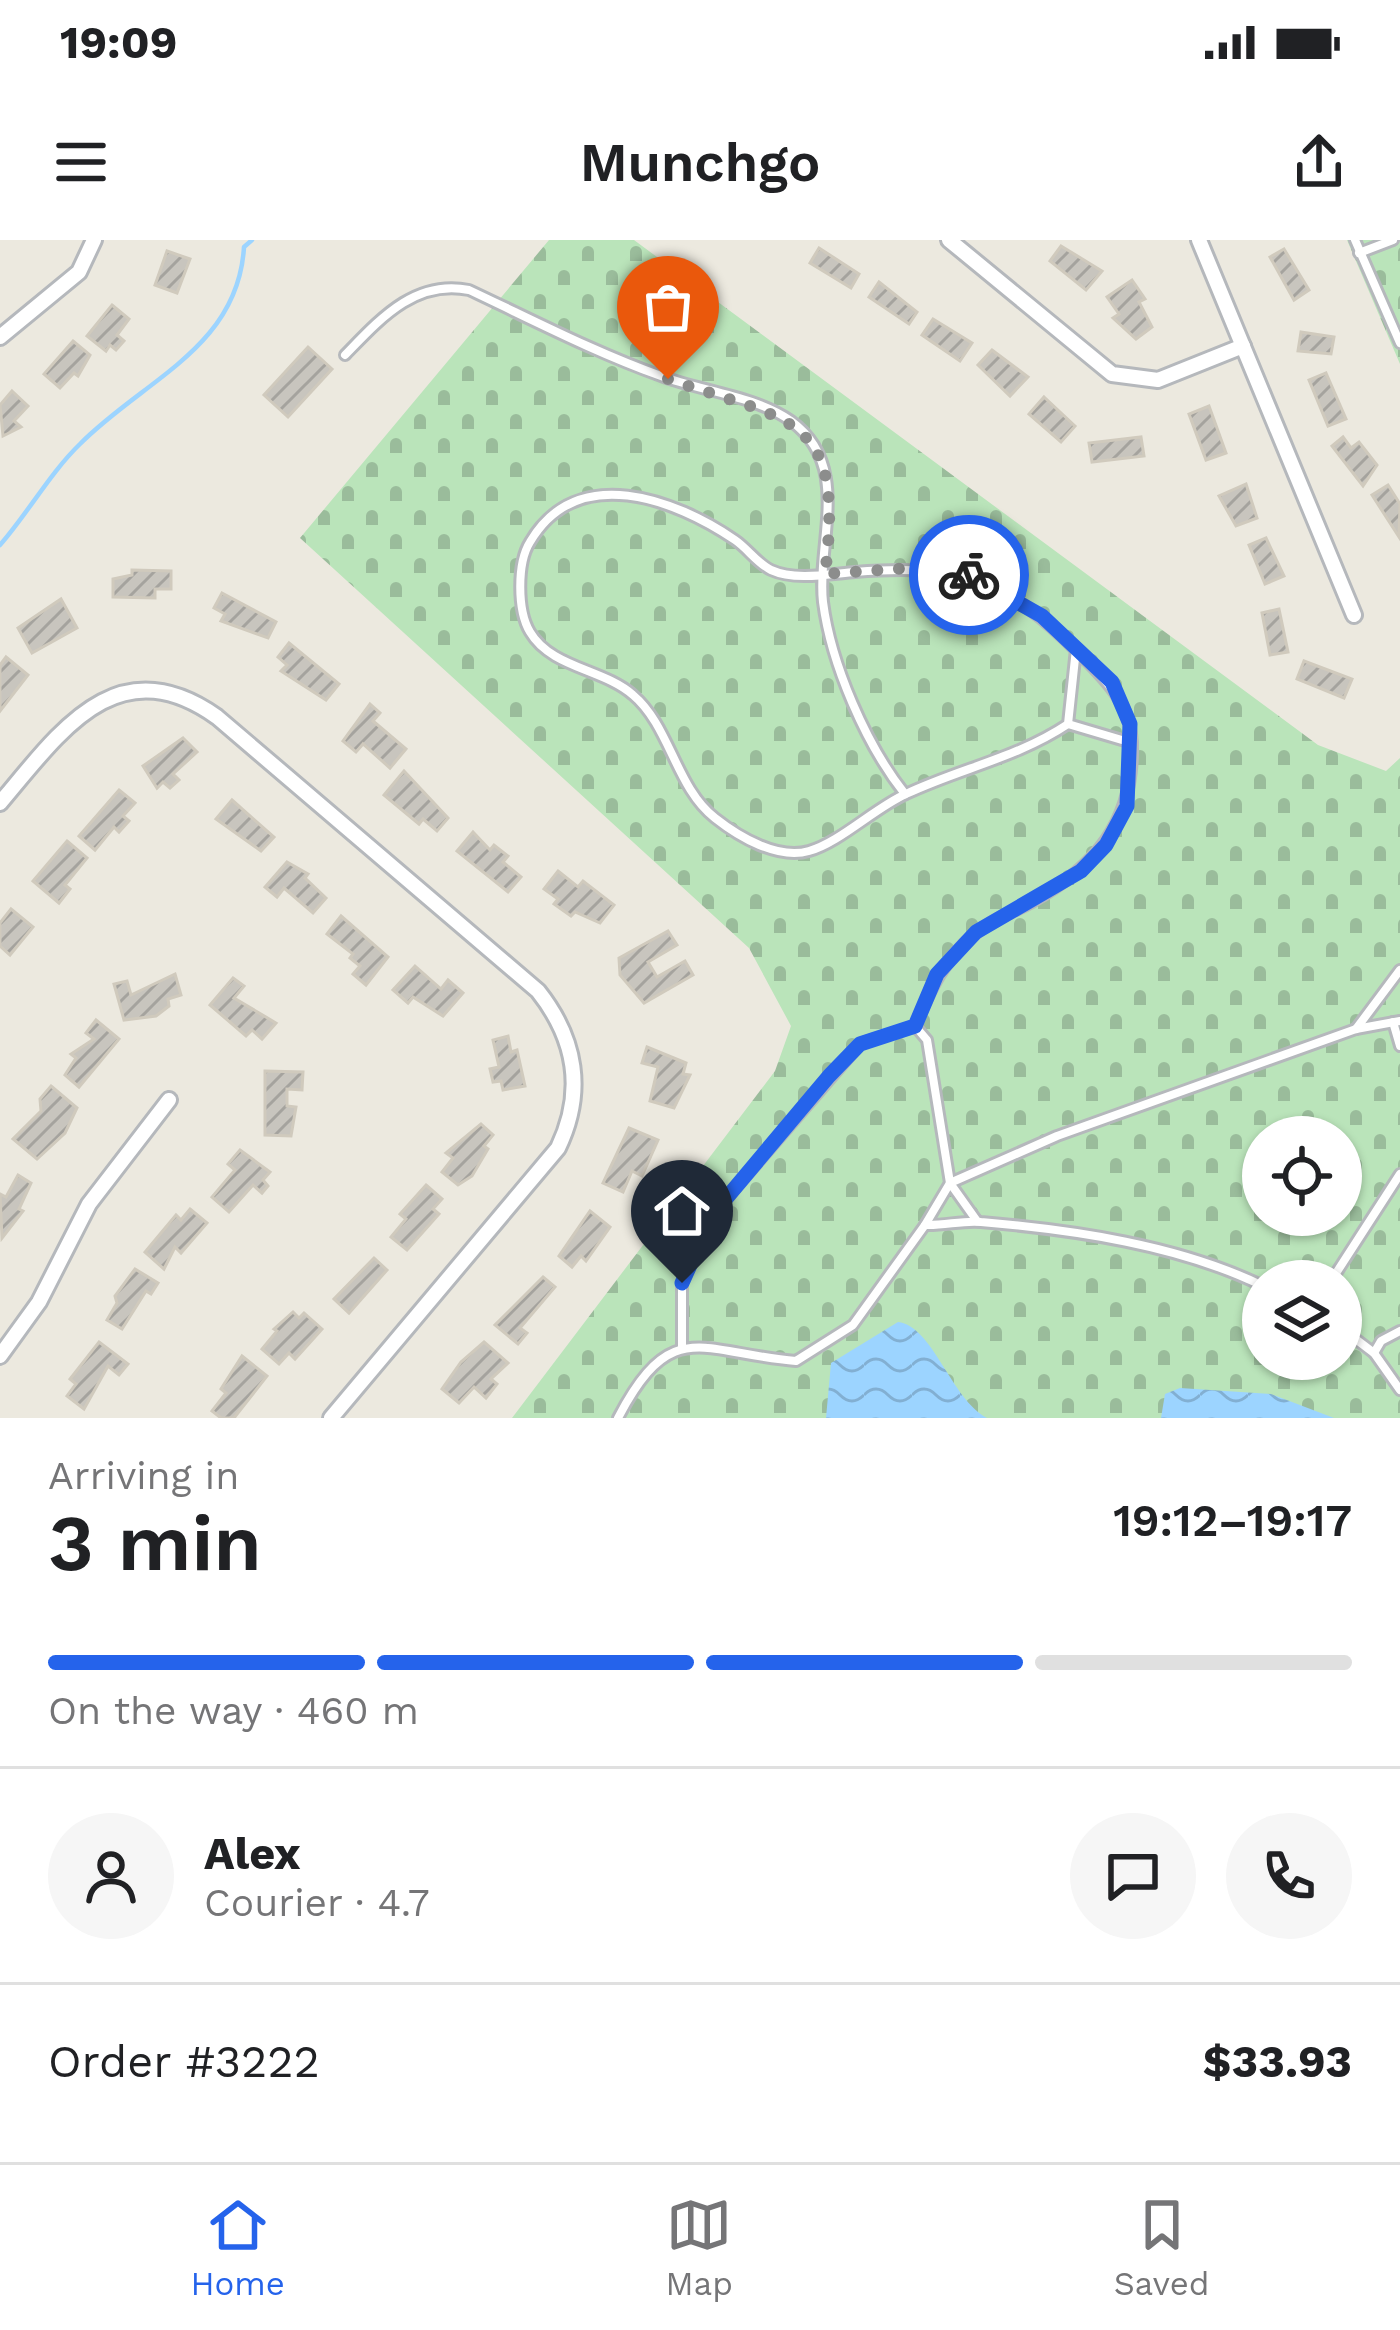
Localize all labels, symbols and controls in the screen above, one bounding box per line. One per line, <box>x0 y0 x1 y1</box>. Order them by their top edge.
text: 19:09 <box>60 16 177 69</box>
icon: menu <box>48 129 114 195</box>
icon: share <box>1286 129 1352 195</box>
text: Munchgo <box>580 131 820 194</box>
pin <box>617 256 719 379</box>
icon: bag <box>635 274 701 340</box>
courier <box>909 515 1029 635</box>
icon: bike <box>936 542 1002 608</box>
map controls <box>1242 1116 1362 1380</box>
button: locate <box>1242 1116 1362 1236</box>
pin <box>631 1160 733 1283</box>
icon: home <box>649 1178 715 1244</box>
button: layers <box>1242 1260 1362 1380</box>
text: Arriving in <box>48 1453 239 1498</box>
text: 19:12–19:17 <box>1113 1494 1352 1547</box>
text: 3 min <box>48 1497 262 1589</box>
text: On the way · 460 m <box>48 1688 419 1733</box>
button: person <box>48 1813 174 1939</box>
button: chat <box>1070 1813 1196 1939</box>
button: phone <box>1226 1813 1352 1939</box>
text: Alex <box>204 1827 301 1880</box>
text: Courier · 4.7 <box>204 1880 430 1925</box>
text: Order #3222 <box>48 2035 320 2088</box>
text: $33.93 <box>1203 2035 1352 2088</box>
tab: Home <box>190 2192 285 2303</box>
tab: Map <box>666 2192 733 2303</box>
tab: Saved <box>1114 2192 1210 2303</box>

